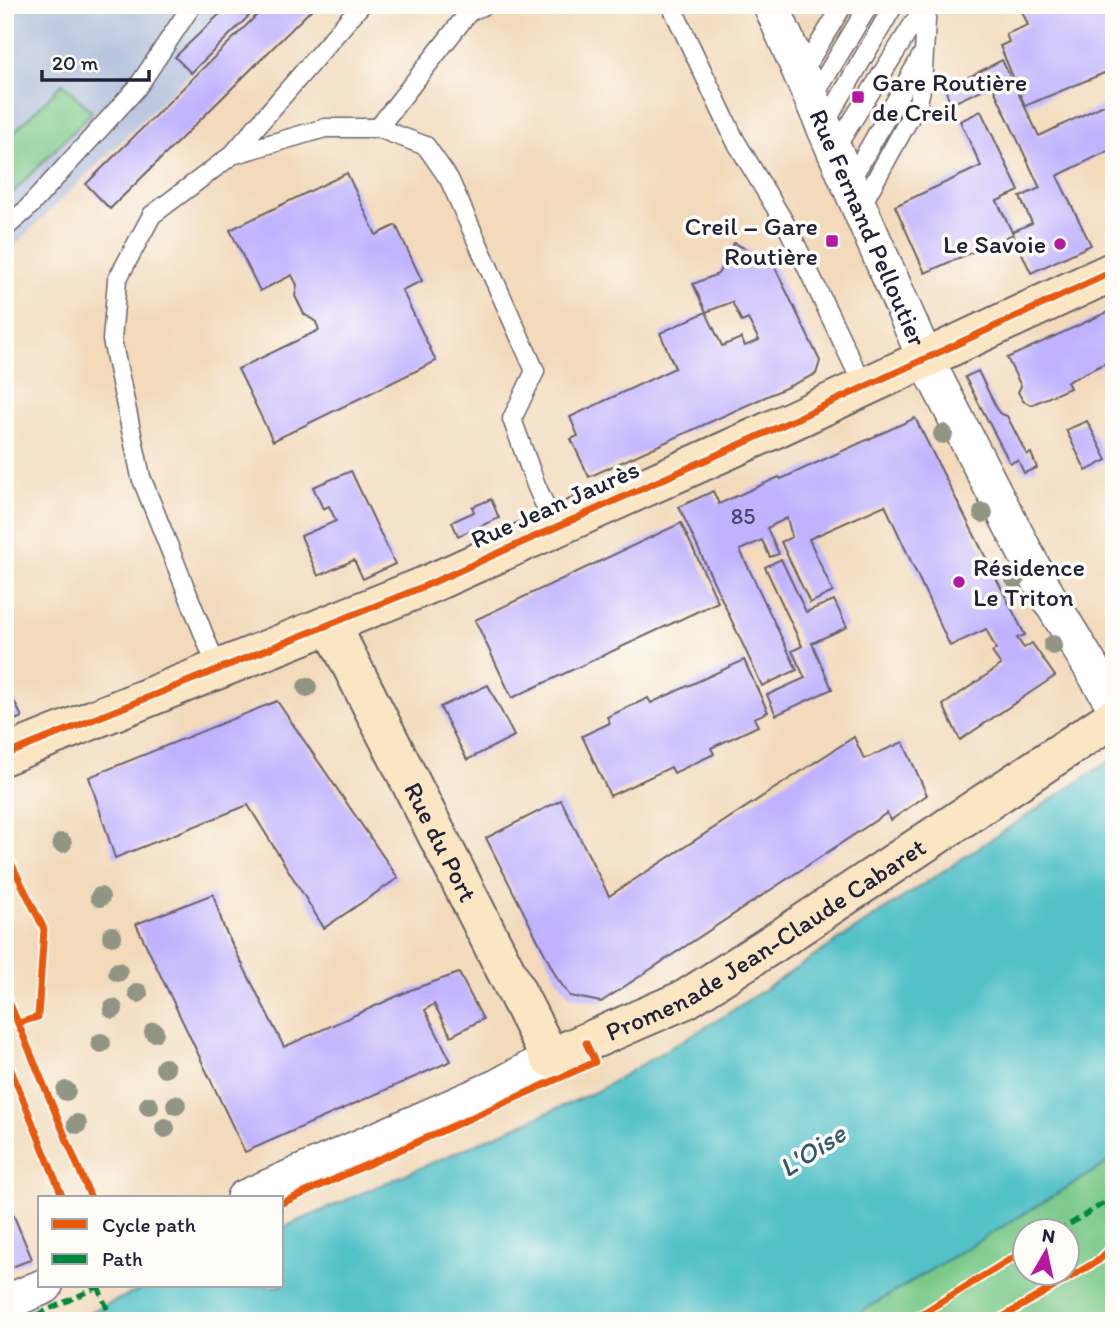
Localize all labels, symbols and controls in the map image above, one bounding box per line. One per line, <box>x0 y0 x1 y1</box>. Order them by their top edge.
scale bar <box>42 38 149 82</box>
text: 20 m <box>52 50 99 75</box>
place label: Gare Routière de Creil <box>872 66 1027 128</box>
marker: Gare Routière de Creil <box>850 89 866 105</box>
street label: Rue Fernand Pelloutier <box>802 104 934 351</box>
place label: Creil – Gare Routière <box>684 210 818 272</box>
place label: Le Savoie <box>943 228 1046 260</box>
marker: Creil – Gare Routière <box>824 233 840 249</box>
marker: Le Savoie <box>1052 236 1068 252</box>
street label: Rue Jean Jaurès <box>466 453 644 555</box>
house number: 85 <box>731 502 755 530</box>
place label: Résidence Le Triton <box>973 551 1085 613</box>
marker: Résidence Le Triton <box>951 574 967 590</box>
street label: Rue du Port <box>397 777 484 907</box>
street label: Promenade Jean-Claude Cabaret <box>601 831 932 1048</box>
water label: L'Oise <box>772 1115 853 1184</box>
legend <box>38 1196 284 1288</box>
text: Cycle path <box>102 1212 196 1237</box>
north arrow <box>1010 1218 1080 1288</box>
text: N <box>1040 1223 1057 1248</box>
text: Path <box>102 1246 143 1271</box>

